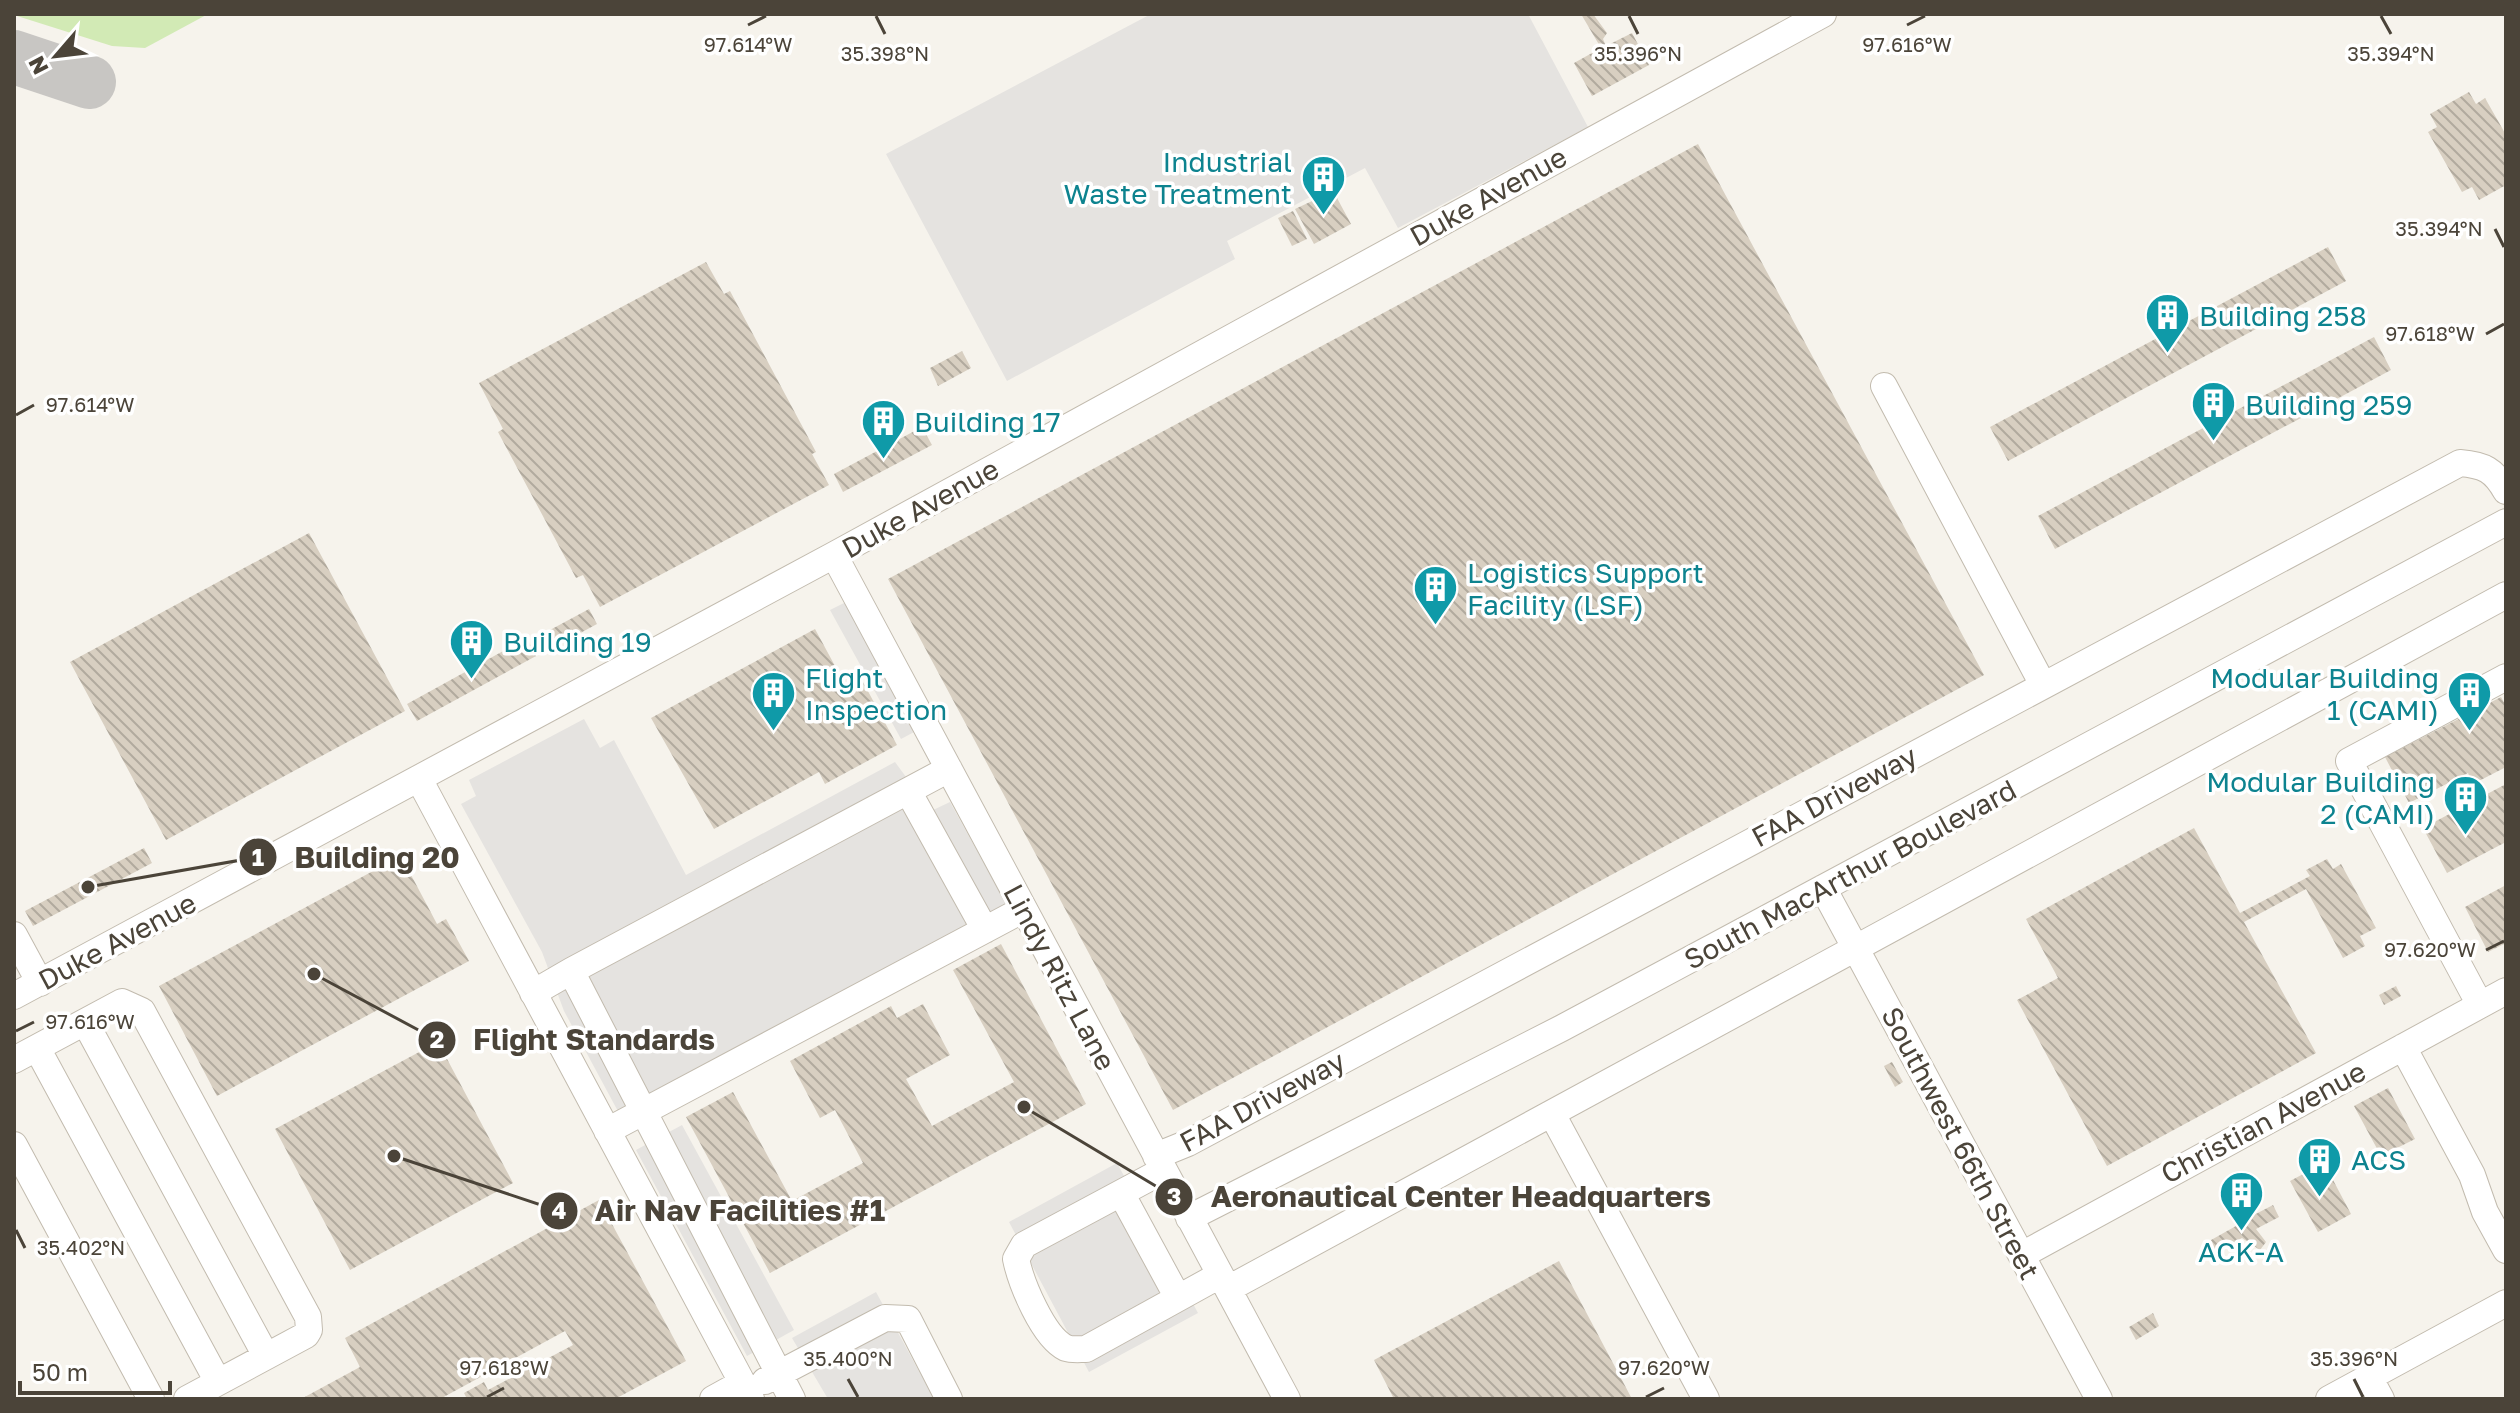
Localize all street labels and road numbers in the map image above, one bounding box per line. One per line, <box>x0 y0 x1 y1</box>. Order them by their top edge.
street label: Duke Avenue <box>1404 139 1572 253</box>
street label: Duke Avenue <box>836 451 1004 565</box>
street label: FAA Driveway <box>1746 739 1922 853</box>
street label: South MacArthur Boulevard <box>1678 772 2022 976</box>
street label: Lindy Ritz Lane <box>997 878 1123 1076</box>
street label: Duke Avenue <box>32 886 202 996</box>
street label: Southwest 66th Street <box>1875 1001 2047 1285</box>
street label: FAA Driveway <box>1174 1044 1350 1158</box>
street label: Christian Avenue <box>2155 1054 2371 1190</box>

